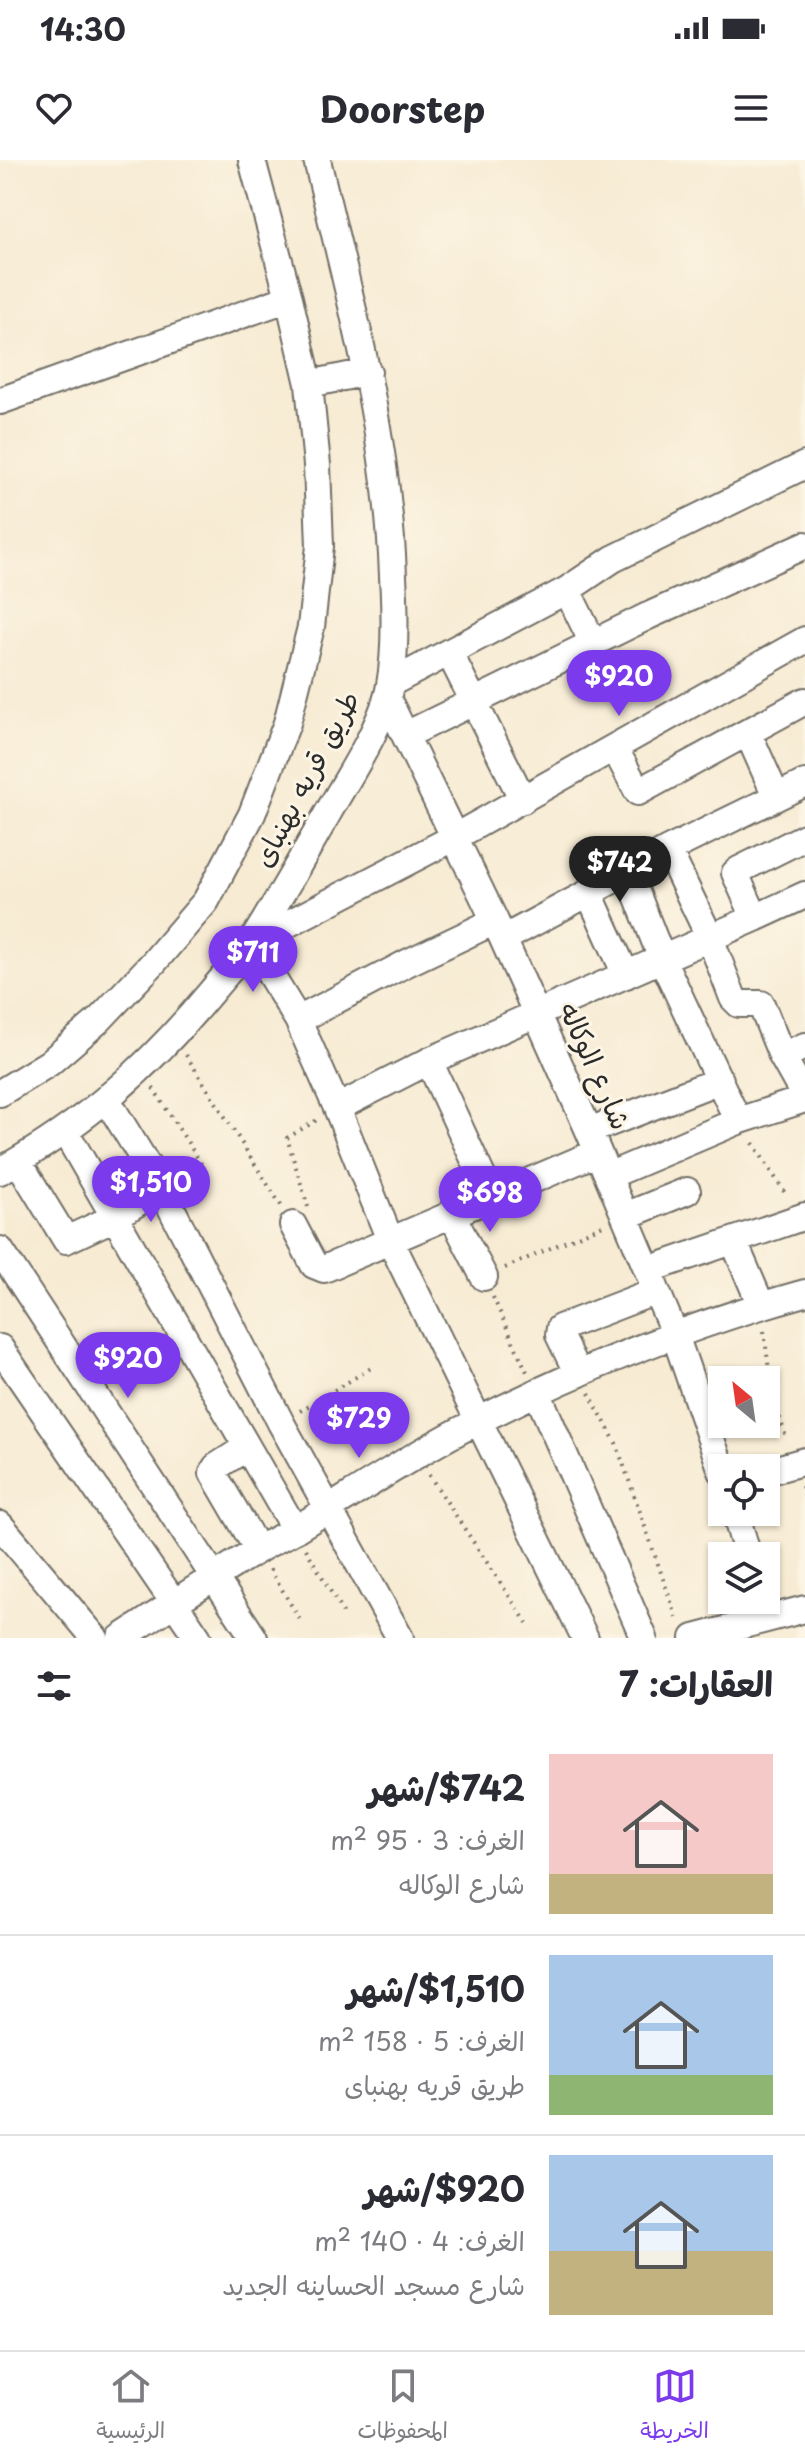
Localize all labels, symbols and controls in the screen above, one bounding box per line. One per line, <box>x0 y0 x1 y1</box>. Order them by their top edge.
text: 14:30 <box>40 6 126 51</box>
text: Doorstep <box>320 81 485 135</box>
icon: heart <box>32 86 76 130</box>
icon: menu <box>729 86 773 130</box>
pin: $920 <box>572 650 666 718</box>
text: $920 <box>585 656 653 695</box>
street label: طريق قريه بهنباى <box>240 682 369 874</box>
pin: $742 <box>573 836 667 904</box>
text: $742 <box>587 842 653 881</box>
pin: $711 <box>206 926 300 994</box>
text: $711 <box>227 932 279 971</box>
street label: شارع الوكاله <box>549 995 644 1136</box>
pin: $1,510 <box>86 1156 216 1224</box>
text: $1,510 <box>110 1162 192 1201</box>
pin: $698 <box>443 1166 537 1234</box>
text: $698 <box>457 1172 523 1211</box>
pin: $920 <box>81 1332 175 1400</box>
text: $920 <box>94 1338 162 1377</box>
north arrow <box>708 1366 780 1438</box>
map controls <box>708 1366 780 1614</box>
pin: $729 <box>312 1392 406 1460</box>
text: $729 <box>327 1398 391 1437</box>
button: locate <box>708 1454 780 1526</box>
button: layers <box>708 1542 780 1614</box>
text: العقارات: 7 <box>619 1657 773 1709</box>
icon: filters <box>32 1664 76 1708</box>
text: $742/شهر <box>368 1761 525 1813</box>
icon: home <box>613 1786 709 1882</box>
text: الغرف: 3 · 95 m² <box>330 1820 525 1859</box>
text: شارع الوكاله <box>399 1864 525 1903</box>
text: $1,510/شهر <box>347 1962 525 2014</box>
icon: home <box>613 1987 709 2083</box>
text: الغرف: 5 · 158 m² <box>318 2021 525 2060</box>
text: طريق قريه بهنباى <box>344 2065 525 2104</box>
text: $920/شهر <box>364 2162 525 2214</box>
icon: home <box>613 2187 709 2283</box>
text: الغرف: 4 · 140 m² <box>314 2221 525 2260</box>
text: شارع مسجد الحساينه الجديد <box>222 2265 525 2304</box>
tab: الرئيسية <box>96 2364 165 2450</box>
tab: المحفوظات <box>357 2364 448 2450</box>
tab: الخريطة <box>640 2364 709 2450</box>

